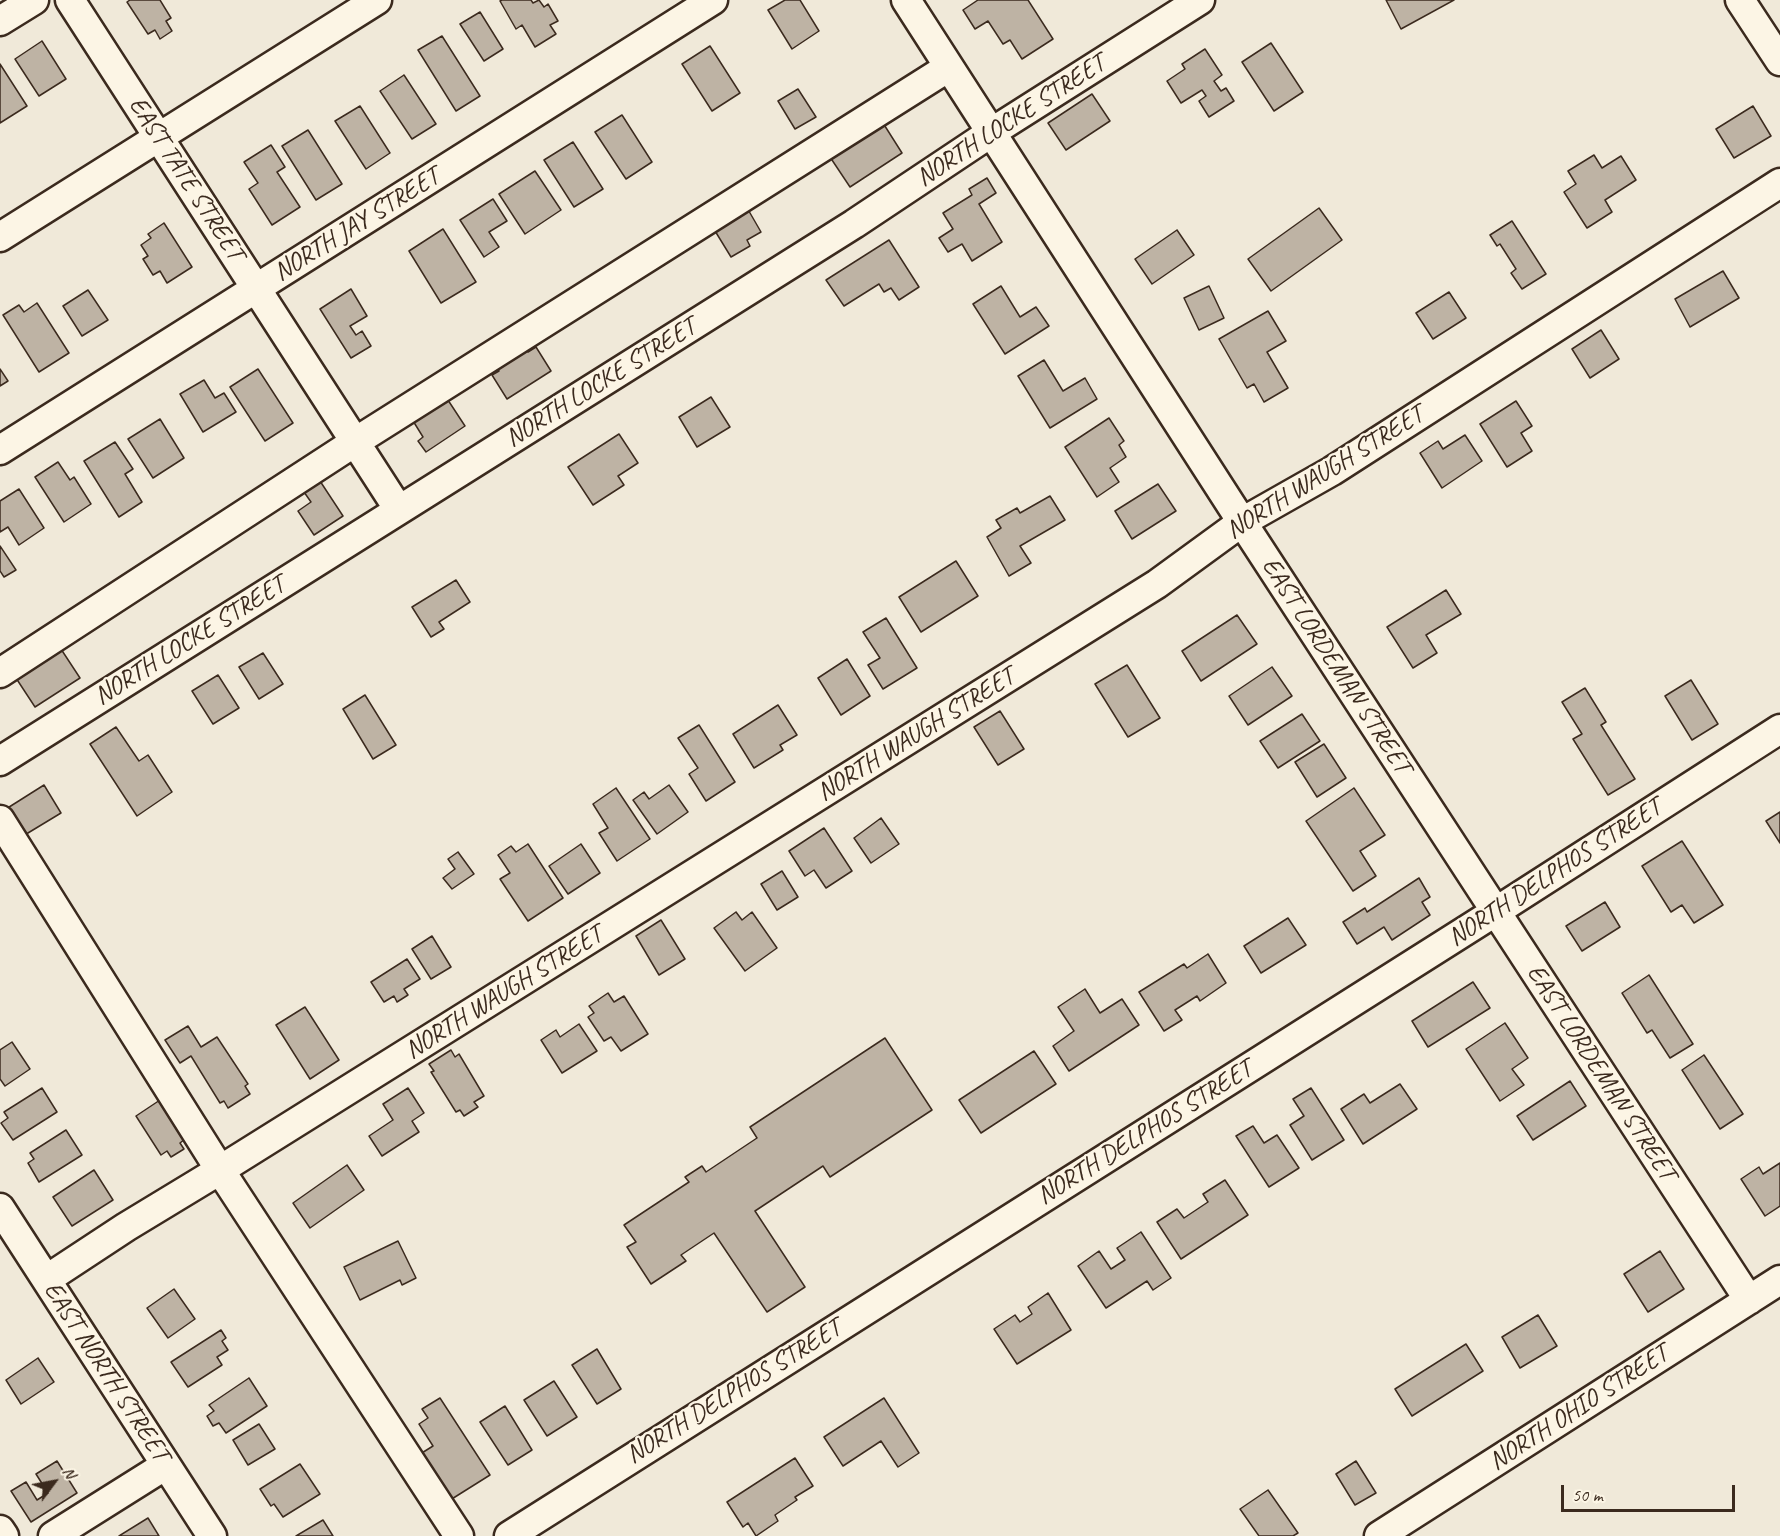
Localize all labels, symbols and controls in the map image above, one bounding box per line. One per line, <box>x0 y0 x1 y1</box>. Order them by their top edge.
street label: NORTH LOCKE STREET <box>911 48 1111 194</box>
street label: EAST TATE STREET <box>121 91 251 267</box>
street label: NORTH JAY STREET <box>268 161 446 289</box>
street label: NORTH LOCKE STREET <box>500 312 702 454</box>
street label: NORTH WAUGH STREET <box>1220 399 1430 547</box>
street label: EAST LORDEMAN STREET <box>1254 552 1418 780</box>
street label: NORTH LOCKE STREET <box>89 570 291 712</box>
street label: NORTH WAUGH STREET <box>811 661 1021 809</box>
street label: NORTH DELPHOS STREET <box>1442 792 1668 954</box>
street label: NORTH WAUGH STREET <box>399 919 609 1067</box>
street label: EAST LORDEMAN STREET <box>1519 959 1683 1187</box>
street label: NORTH DELPHOS STREET <box>1031 1054 1259 1212</box>
street label: EAST NORTH STREET <box>36 1276 176 1468</box>
street label: NORTH DELPHOS STREET <box>620 1313 848 1471</box>
street label: NORTH OHIO STREET <box>1483 1338 1675 1478</box>
north arrow <box>24 1452 84 1512</box>
text: N <box>58 1463 80 1482</box>
scale bar <box>1564 1473 1738 1511</box>
text: 50 m <box>1572 1484 1603 1506</box>

